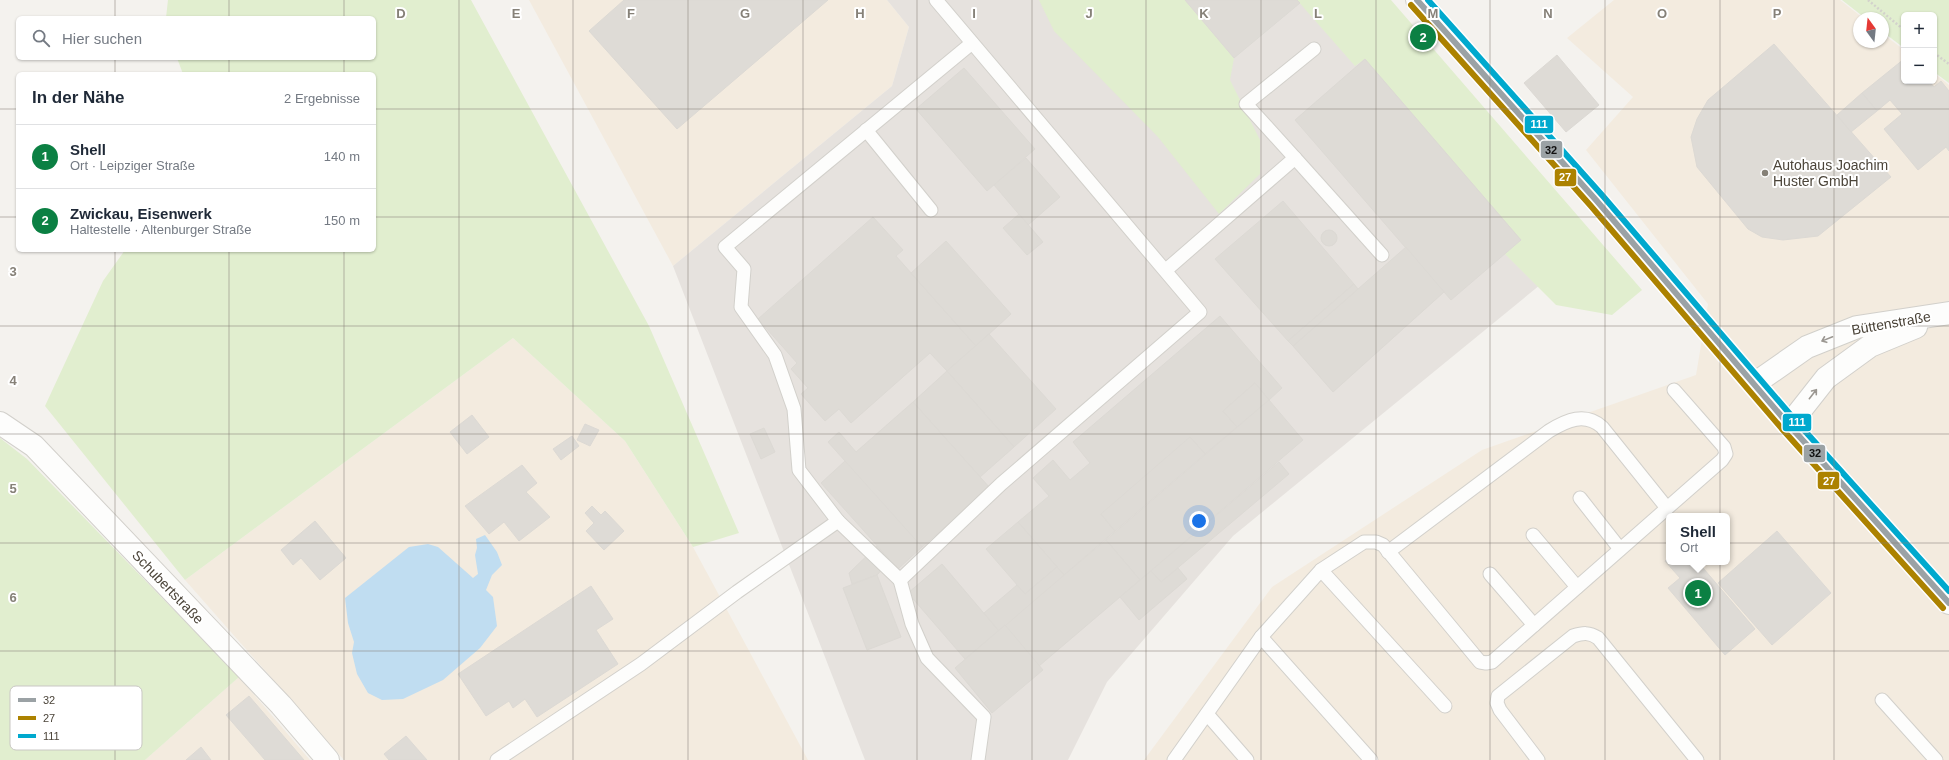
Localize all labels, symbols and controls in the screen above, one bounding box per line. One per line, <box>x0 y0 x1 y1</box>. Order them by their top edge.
text: D <box>396 6 406 21</box>
text: E <box>512 6 521 21</box>
text: F <box>627 6 635 21</box>
text: G <box>740 6 750 21</box>
text: H <box>855 6 865 21</box>
text: I <box>972 6 976 21</box>
text: J <box>1085 6 1093 21</box>
text: K <box>1199 6 1209 21</box>
text: L <box>1314 6 1322 21</box>
text: M <box>1428 6 1438 21</box>
text: N <box>1543 6 1553 21</box>
text: O <box>1657 6 1667 21</box>
text: P <box>1773 6 1782 21</box>
north arrow <box>1853 12 1889 48</box>
map controls <box>1901 12 1937 84</box>
button: + <box>1901 12 1937 48</box>
search box <box>16 16 376 60</box>
pin: 2 <box>1410 22 1436 52</box>
icon: search <box>30 27 52 49</box>
text: Hier suchen <box>62 30 142 47</box>
button: − <box>1901 48 1937 84</box>
text: In der Nähe <box>32 88 125 107</box>
text: 2 Ergebnisse <box>284 91 360 106</box>
line badge: 111 <box>1524 115 1554 134</box>
text: 111 <box>1530 118 1548 130</box>
line badge: 32 <box>1540 140 1563 159</box>
text: Shell <box>70 141 106 158</box>
text: 32 <box>1545 144 1557 156</box>
text: 1 <box>41 149 49 164</box>
text: 140 m <box>324 149 360 164</box>
place label: Autohaus Joachim Huster GmbH <box>1773 157 1888 189</box>
text: Ort · Leipziger Straße <box>70 158 195 173</box>
line badge: 27 <box>1554 168 1577 187</box>
marker: Autohaus Joachim Huster GmbH <box>1760 168 1770 178</box>
text: 27 <box>1559 171 1571 183</box>
text: Zwickau, Eisenwerk <box>70 205 212 222</box>
text: 2 <box>41 213 49 228</box>
text: 150 m <box>324 213 360 228</box>
text: Haltestelle · Altenburger Straße <box>70 222 251 237</box>
text: 3 <box>9 264 17 279</box>
street label: Büttenstraße <box>1850 308 1932 338</box>
one-way arrow <box>1821 336 1833 344</box>
text: 4 <box>9 373 17 388</box>
one-way arrow <box>1809 388 1818 399</box>
line badge: 111 <box>1782 413 1812 432</box>
text: 111 <box>1788 416 1806 428</box>
line badge: 32 <box>1803 444 1826 463</box>
text: 32 <box>1809 447 1821 459</box>
line badge: 27 <box>1817 471 1840 490</box>
text: 27 <box>1823 475 1835 487</box>
text: 5 <box>9 481 17 496</box>
your location <box>1189 511 1209 531</box>
popup <box>1666 513 1730 565</box>
text: Shell <box>1680 523 1716 540</box>
text: Ort <box>1680 540 1698 555</box>
street label: Schubertstraße <box>129 547 207 627</box>
pin: 1 <box>1685 578 1711 608</box>
text: 6 <box>9 590 17 605</box>
legend <box>10 686 142 750</box>
text: 32 <box>43 694 55 706</box>
text: 27 <box>43 712 55 724</box>
text: 111 <box>43 730 60 742</box>

